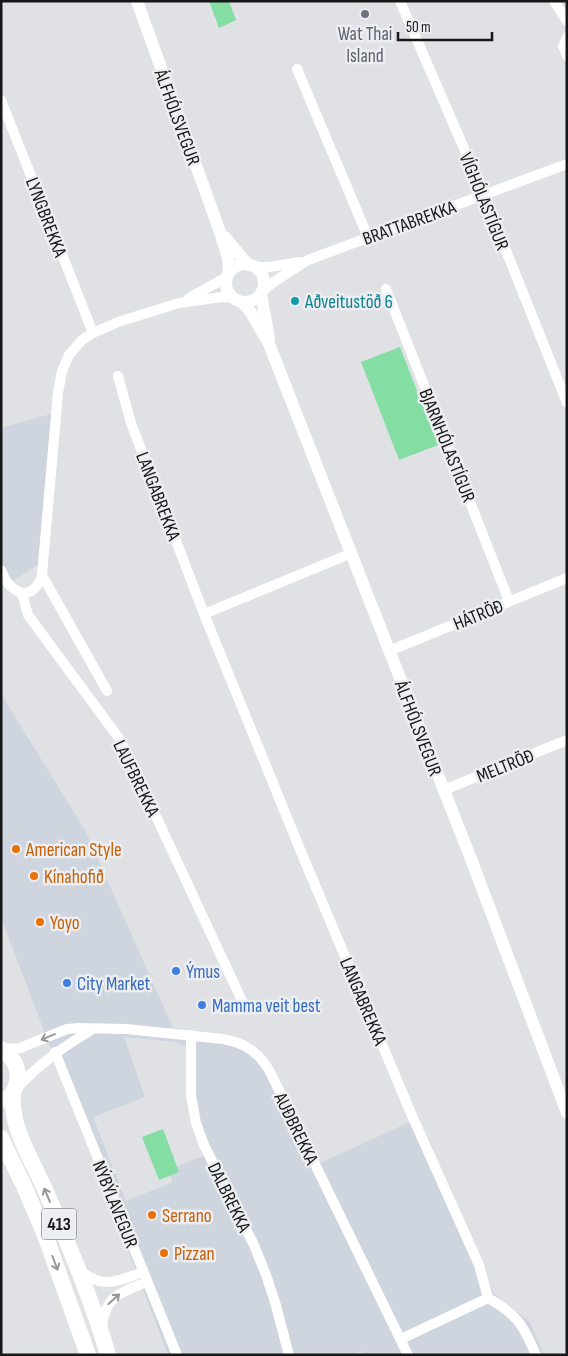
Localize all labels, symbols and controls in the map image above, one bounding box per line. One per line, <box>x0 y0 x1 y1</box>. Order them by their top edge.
marker: Wat Thai Island <box>359 8 371 20</box>
scale bar <box>398 10 492 42</box>
text: 50 m <box>406 18 431 37</box>
place label: Wat Thai Island <box>338 23 392 68</box>
street label: ÁLFHÓLSVEGUR <box>148 65 205 169</box>
street label: VÍGHÓLASTÍGUR <box>454 149 514 254</box>
street label: LYNGBREKKA <box>20 175 72 261</box>
street label: BRATTABREKKA <box>360 196 460 251</box>
place label: Aðveitustöð 6 <box>304 291 393 314</box>
marker: Aðveitustöð 6 <box>289 295 301 307</box>
street label: BJARNHÓLASTÍGUR <box>413 385 480 506</box>
street label: LANGABREKKA <box>130 449 185 545</box>
street label: HÁTRÖÐ <box>450 595 507 636</box>
street label: ÁLFHÓLSVEGUR <box>388 677 446 780</box>
street label: LAUFBREKKA <box>107 737 164 822</box>
street label: MELTRÖÐ <box>473 744 538 788</box>
place label: American Style <box>25 839 122 862</box>
marker: American Style <box>10 843 22 855</box>
place label: Kínahofið <box>44 866 104 889</box>
marker: Kínahofið <box>28 870 40 882</box>
place label: Yoyo <box>50 912 80 935</box>
marker: Yoyo <box>34 916 46 928</box>
street label: LANGABREKKA <box>334 954 392 1050</box>
place label: Ýmus <box>186 961 220 984</box>
marker: Ýmus <box>170 965 182 977</box>
place label: City Market <box>77 973 151 996</box>
marker: City Market <box>61 977 73 989</box>
place label: Mamma veit best <box>212 995 321 1018</box>
marker: Mamma veit best <box>196 999 208 1011</box>
one-way arrow <box>41 1032 56 1042</box>
street label: AUÐBREKKA <box>268 1088 323 1169</box>
street label: NÝBÝLAVEGUR <box>87 1157 143 1252</box>
street label: DALBREKKA <box>202 1159 256 1237</box>
one-way arrow <box>42 1188 51 1203</box>
place label: Serrano <box>162 1205 212 1228</box>
road number: 413 <box>42 1208 76 1240</box>
marker: Serrano <box>146 1209 158 1221</box>
place label: Pizzan <box>174 1243 215 1266</box>
marker: Pizzan <box>158 1247 170 1259</box>
one-way arrow <box>51 1255 60 1270</box>
one-way arrow <box>107 1293 120 1305</box>

